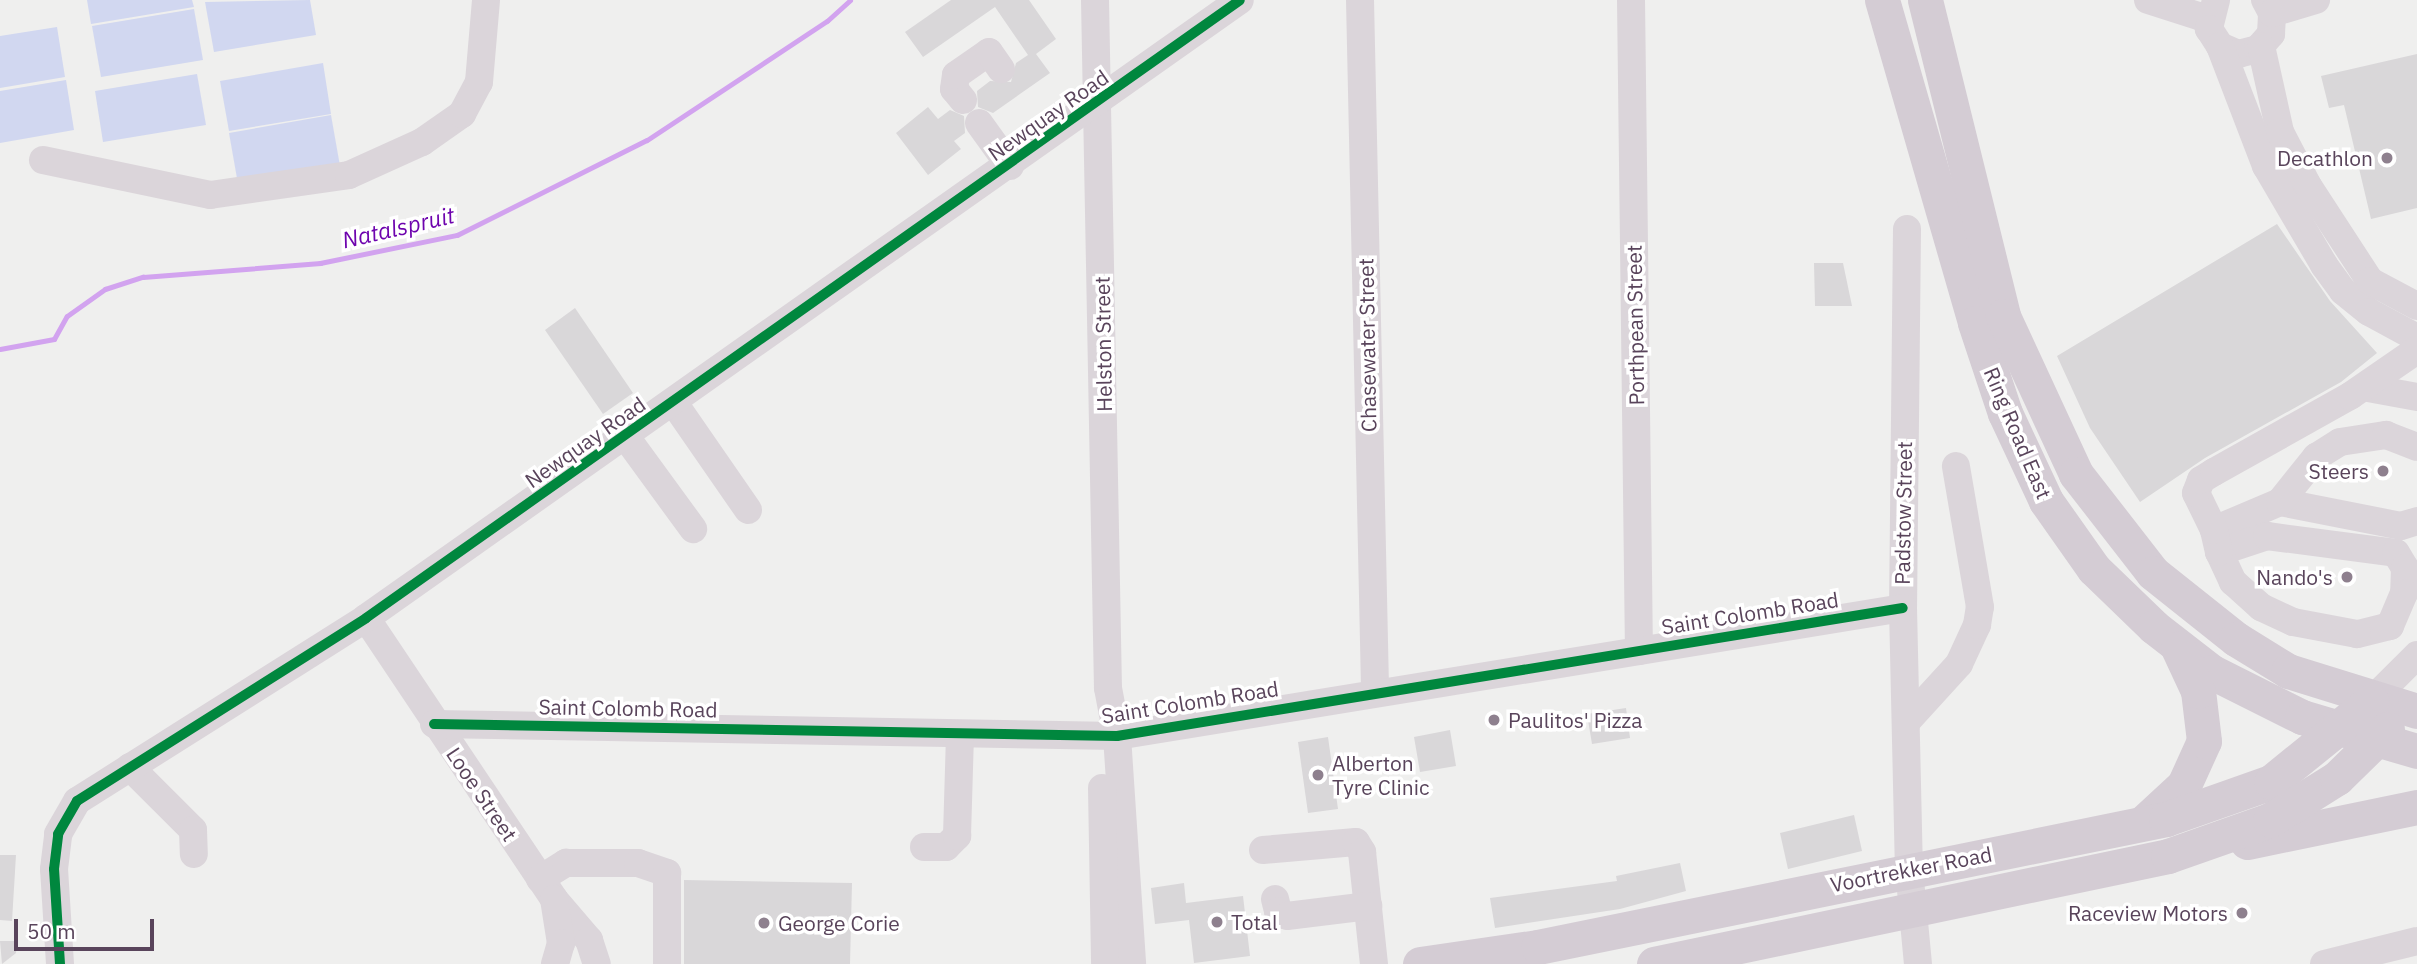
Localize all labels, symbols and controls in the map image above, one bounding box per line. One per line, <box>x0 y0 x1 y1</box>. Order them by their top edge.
street label: Newquay Road <box>983 64 1113 166</box>
place label: Decathlon <box>2277 145 2373 171</box>
marker: Decathlon <box>2379 150 2395 166</box>
water label: Natalspruit <box>339 201 457 253</box>
street label: Porthpean Street <box>1621 245 1649 405</box>
street label: Chasewater Street <box>1353 258 1381 432</box>
street label: Helston Street <box>1089 276 1117 412</box>
street label: Ring Road East <box>1979 363 2057 503</box>
street label: Newquay Road <box>520 391 650 493</box>
street label: Padstow Street <box>1889 441 1917 585</box>
place label: Steers <box>2309 458 2369 484</box>
marker: Steers <box>2375 463 2391 479</box>
place label: Nando's <box>2256 564 2333 590</box>
marker: Nando's <box>2339 569 2355 585</box>
street label: Saint Colomb Road <box>1660 587 1840 639</box>
street label: Saint Colomb Road <box>1100 676 1280 728</box>
street label: Saint Colomb Road <box>538 694 718 722</box>
place label: Paulitos' Pizza <box>1508 707 1642 733</box>
marker: Paulitos' Pizza <box>1486 712 1502 728</box>
street label: Looe Street <box>441 742 523 846</box>
place label: Alberton Tyre Clinic <box>1332 750 1429 800</box>
marker: Alberton Tyre Clinic <box>1310 767 1326 783</box>
street label: Voortrekker Road <box>1828 841 1994 897</box>
place label: Raceview Motors <box>2068 900 2228 926</box>
scale bar <box>18 904 158 948</box>
marker: Raceview Motors <box>2234 905 2250 921</box>
place label: Total <box>1231 909 1278 935</box>
place label: George Corie <box>778 910 900 936</box>
marker: Total <box>1209 914 1225 930</box>
marker: George Corie <box>756 915 772 931</box>
text: 50 m <box>27 917 76 945</box>

